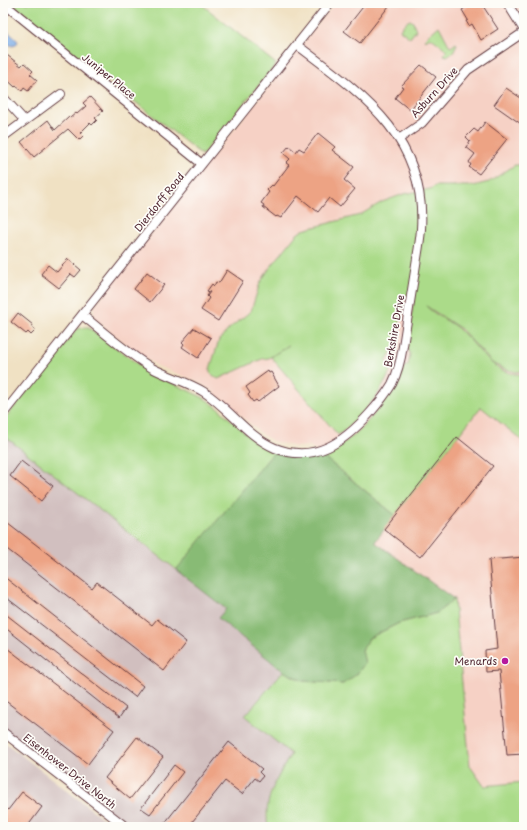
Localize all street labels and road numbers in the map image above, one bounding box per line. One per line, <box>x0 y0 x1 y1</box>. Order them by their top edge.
street label: Juniper Place <box>79 49 139 102</box>
street label: Asburn Drive <box>407 63 461 120</box>
street label: Dierdorff Road <box>130 169 187 234</box>
street label: Berkshire Drive <box>380 294 407 368</box>
street label: Eisenhower Drive North <box>21 730 120 812</box>

